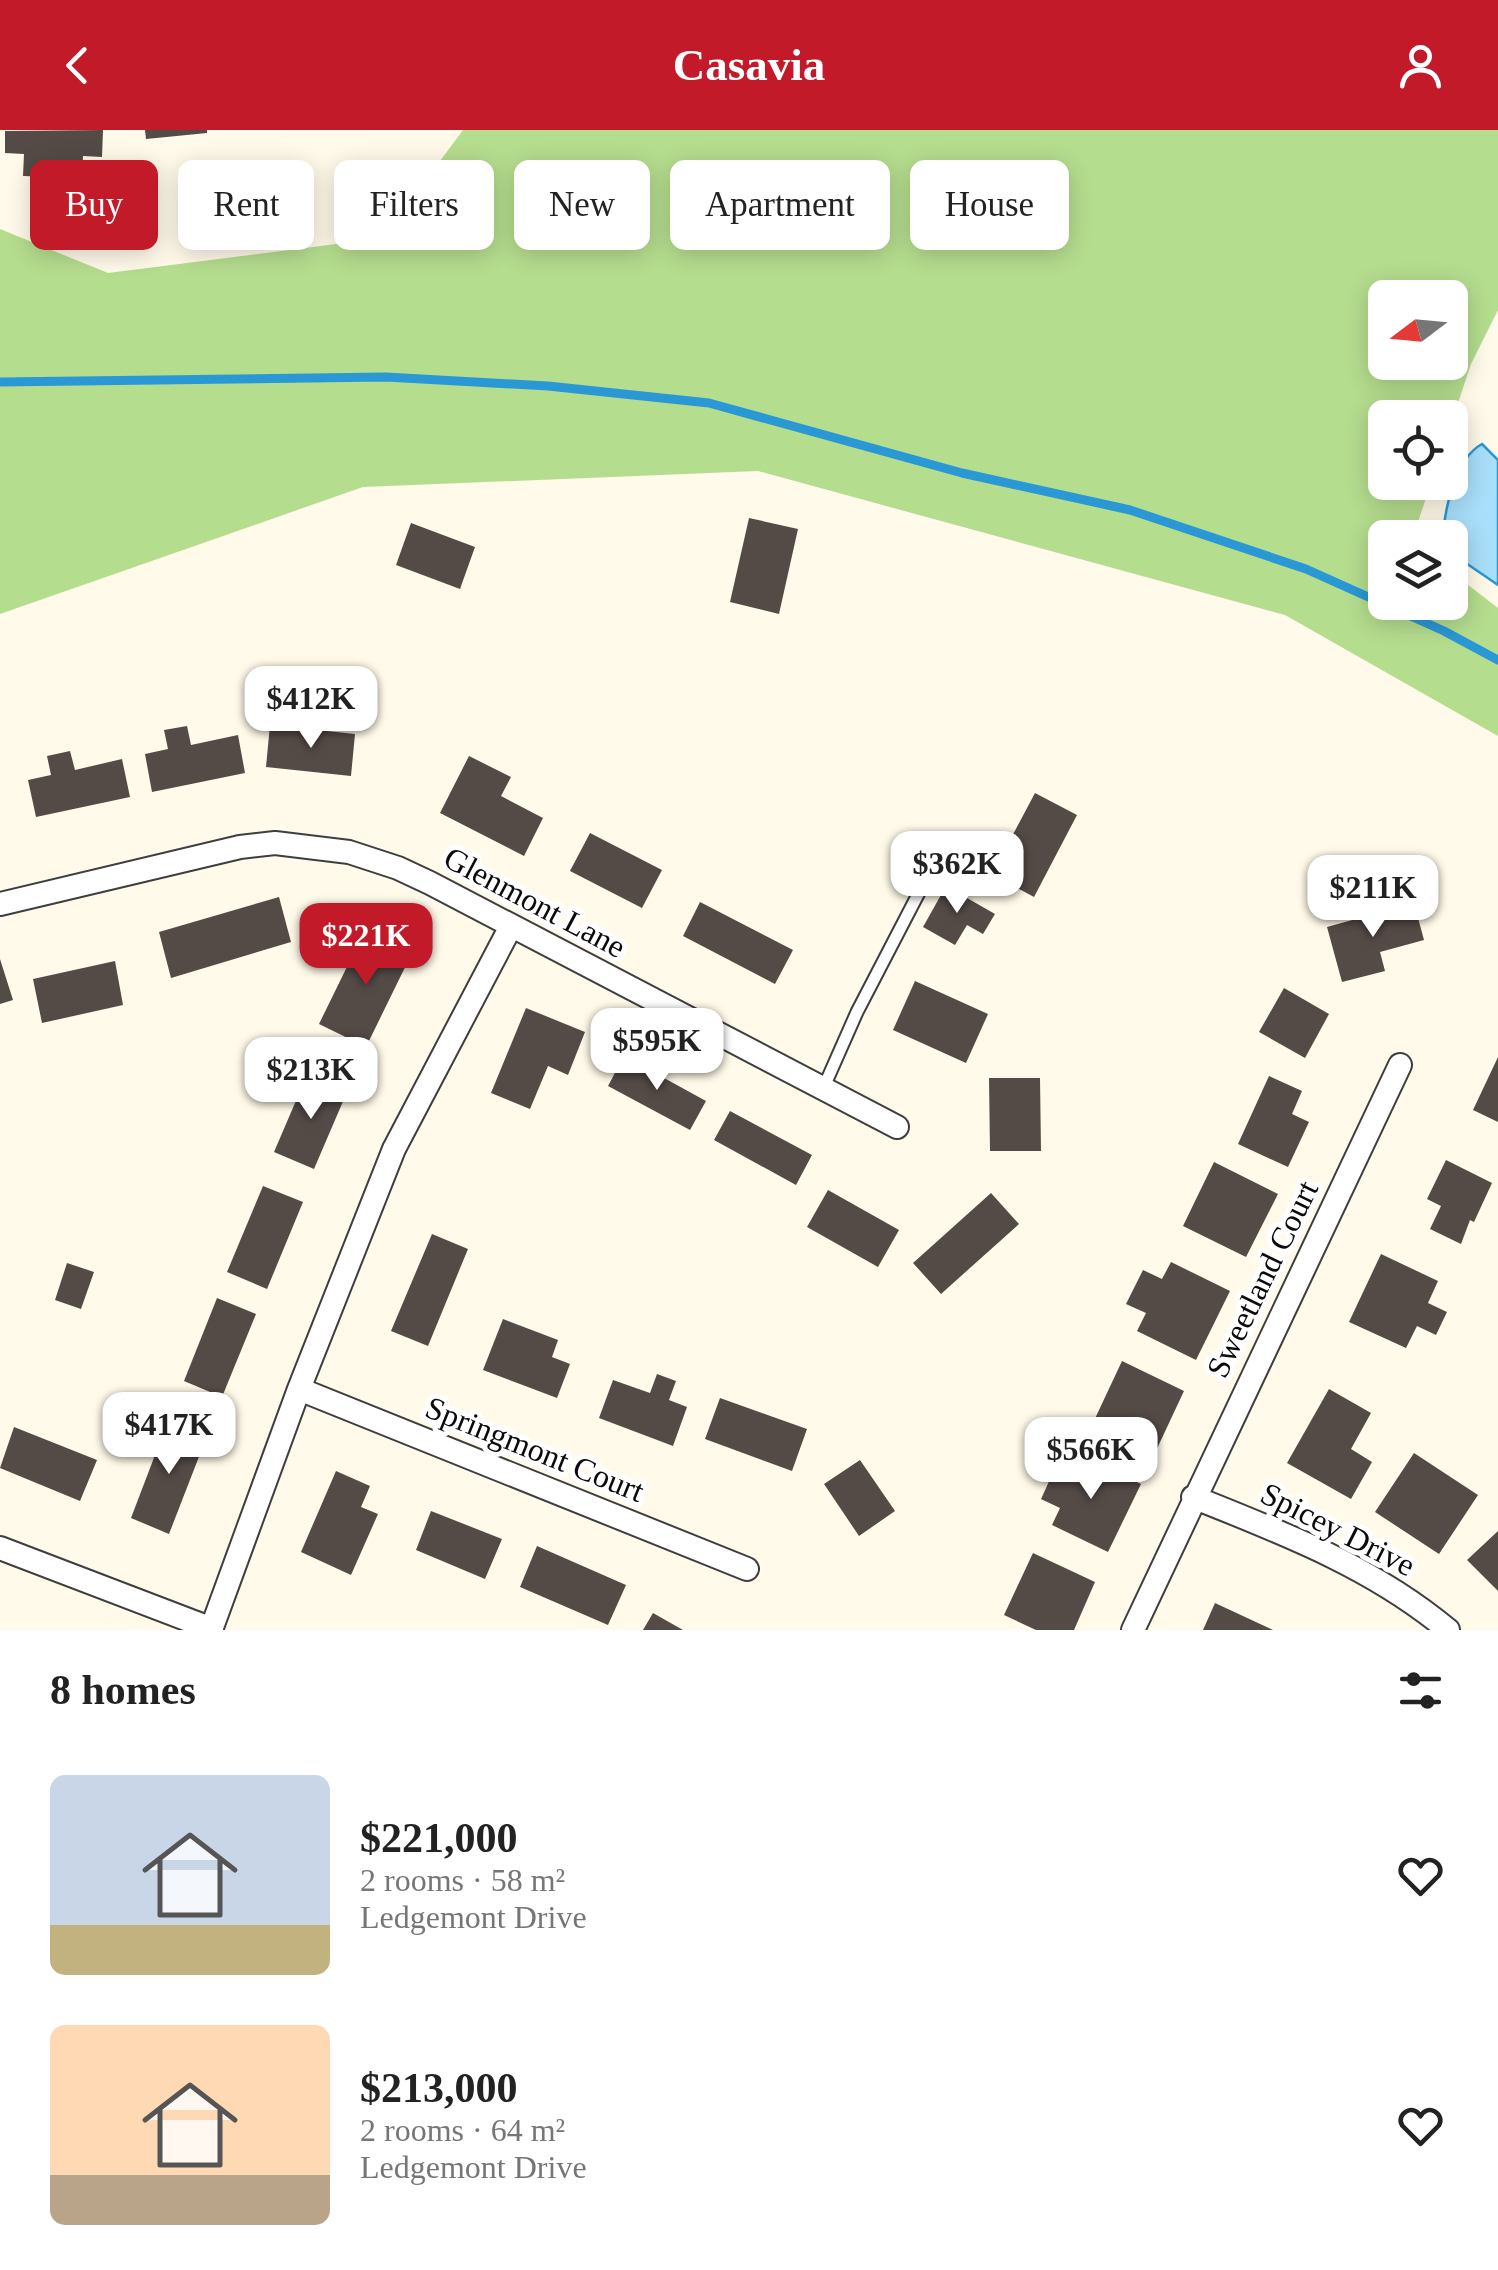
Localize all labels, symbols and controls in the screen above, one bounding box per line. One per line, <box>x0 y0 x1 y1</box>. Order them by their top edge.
icon: back <box>50 38 105 93</box>
icon: person <box>1393 38 1448 93</box>
text: Casavia <box>673 40 825 90</box>
chip: Buy <box>30 160 158 250</box>
chip: Rent <box>178 160 314 250</box>
chip: Filters <box>334 160 494 250</box>
chip: New <box>514 160 650 250</box>
chip: Apartment <box>670 160 890 250</box>
chip: House <box>910 160 1069 250</box>
north arrow <box>1368 280 1468 380</box>
map controls <box>1368 280 1468 620</box>
button: locate <box>1368 400 1468 500</box>
button: layers <box>1368 520 1468 620</box>
pin: $412K <box>241 666 381 751</box>
text: $412K <box>267 680 355 716</box>
pin: $362K <box>887 831 1027 916</box>
street label: Glenmont Lane <box>438 839 632 965</box>
text: $362K <box>913 845 1001 881</box>
pin: $211K <box>1303 855 1443 940</box>
text: $211K <box>1329 869 1417 905</box>
pin: $221K <box>296 903 436 988</box>
text: $221K <box>322 917 410 953</box>
pin: $595K <box>587 1008 727 1093</box>
text: $595K <box>613 1022 701 1058</box>
pin: $213K <box>241 1037 381 1122</box>
text: $213K <box>267 1051 355 1087</box>
street label: Sweetland Court <box>1199 1175 1325 1383</box>
street label: Springmont Court <box>421 1389 649 1509</box>
pin: $417K <box>99 1392 239 1477</box>
text: $417K <box>125 1406 213 1442</box>
pin: $566K <box>1021 1417 1161 1502</box>
text: $566K <box>1047 1431 1135 1467</box>
street label: Spicey Drive <box>1255 1475 1421 1583</box>
icon: filters <box>1393 1663 1448 1718</box>
text: 8 homes <box>50 1667 196 1713</box>
icon: home <box>130 1815 250 1935</box>
text: $221,000 <box>360 1815 518 1861</box>
icon: heart <box>1393 1848 1448 1903</box>
text: 2 rooms · 58 m² <box>360 1862 565 1898</box>
text: Ledgemont Drive <box>360 1899 587 1935</box>
icon: home <box>130 2065 250 2185</box>
text: $213,000 <box>360 2065 518 2111</box>
icon: heart <box>1393 2098 1448 2153</box>
text: 2 rooms · 64 m² <box>360 2112 565 2148</box>
text: Ledgemont Drive <box>360 2149 587 2185</box>

